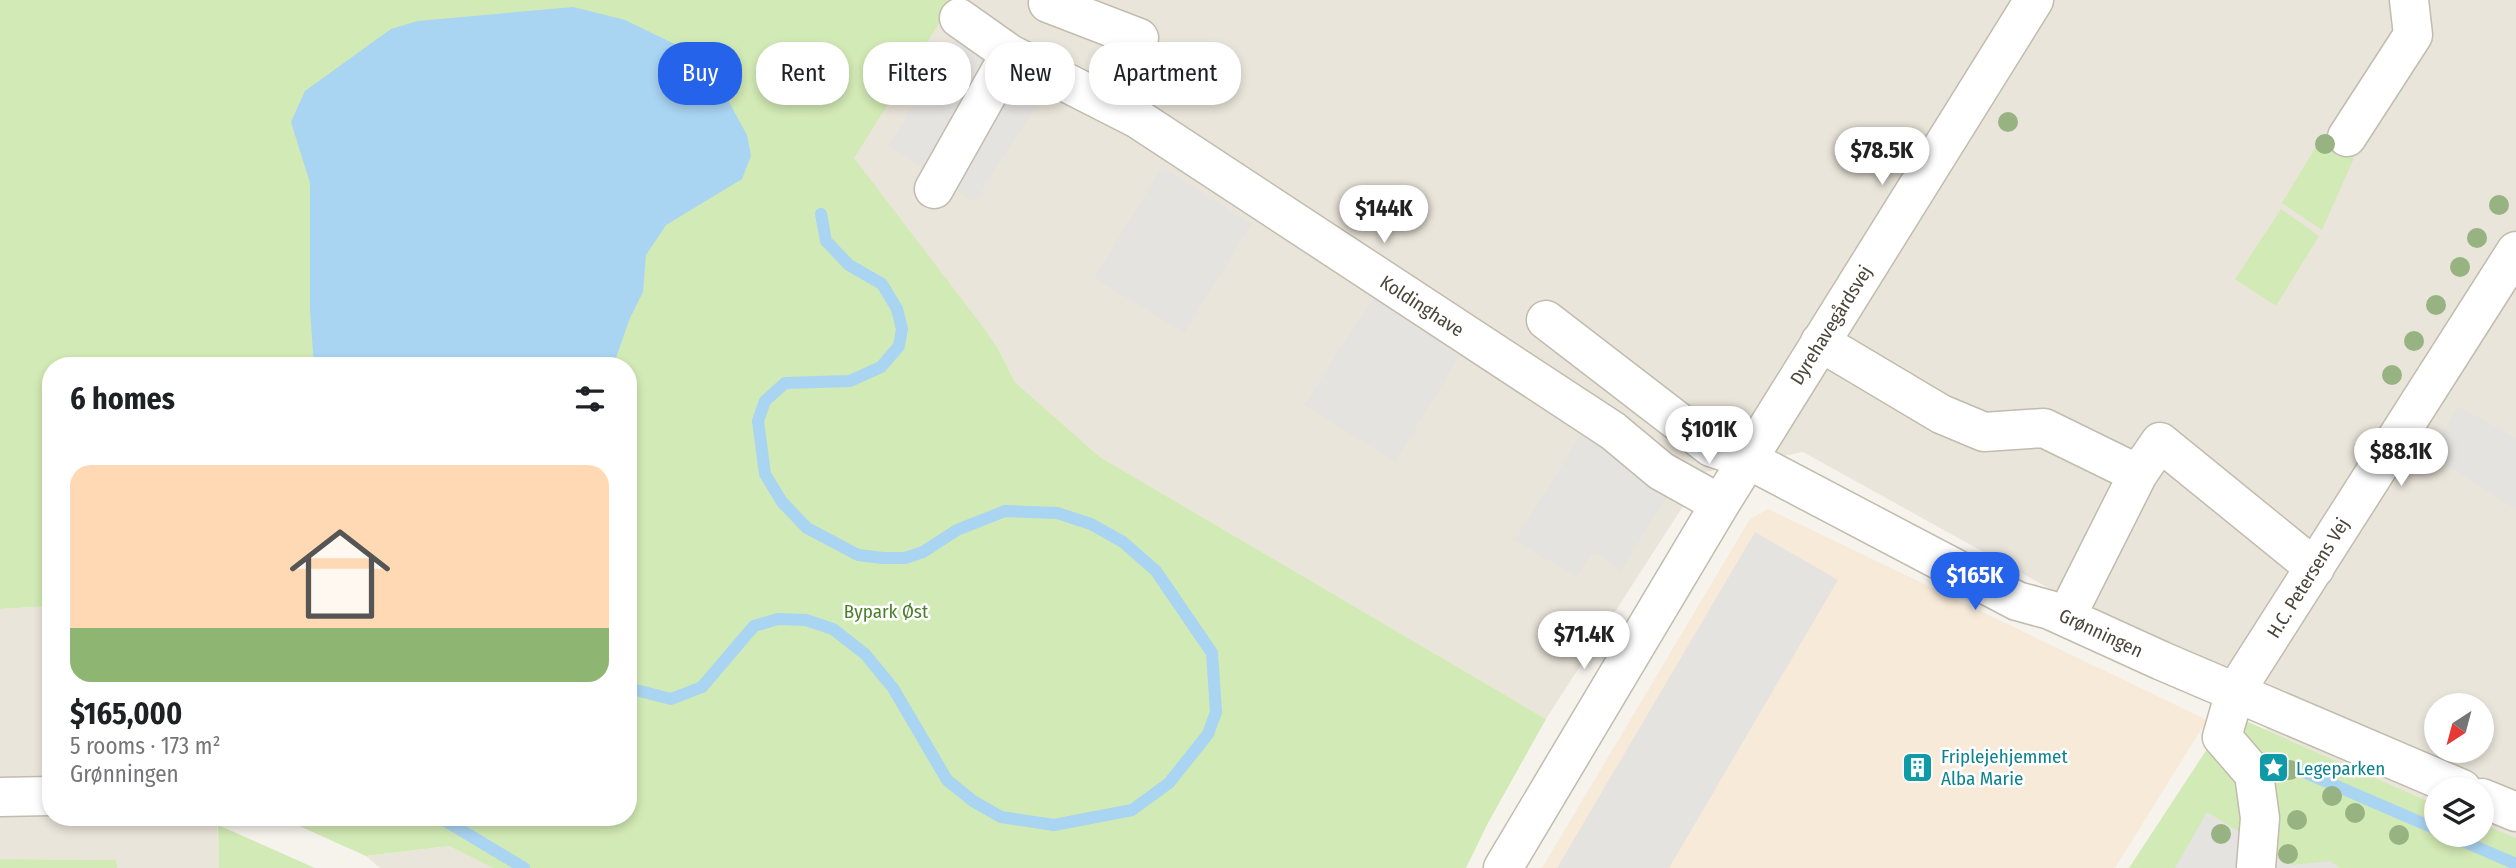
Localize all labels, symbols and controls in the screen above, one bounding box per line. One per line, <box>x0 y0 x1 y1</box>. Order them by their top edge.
chip: Buy <box>658 42 742 105</box>
chip: Rent <box>756 42 849 105</box>
chip: Filters <box>863 42 971 105</box>
chip: New <box>985 42 1075 105</box>
chip: Apartment <box>1089 42 1241 105</box>
pin: $78.5K <box>1825 128 1939 187</box>
text: $78.5K <box>1851 136 1913 164</box>
pin: $144K <box>1335 186 1433 245</box>
text: $144K <box>1355 194 1413 222</box>
street label: Dyrehavegårdsvej <box>1785 261 1877 389</box>
street label: Koldinghave <box>1376 270 1468 342</box>
icon: filters <box>571 380 609 418</box>
text: 6 homes <box>70 381 175 417</box>
pin: $101K <box>1660 406 1758 466</box>
text: $101K <box>1681 415 1737 443</box>
pin: $88.1K <box>2344 428 2458 488</box>
text: $88.1K <box>2370 437 2432 465</box>
icon: home <box>277 511 403 637</box>
street label: H.C. Petersens Vej <box>2262 514 2354 642</box>
pin: $165K <box>1926 552 2024 612</box>
text: $165K <box>1947 561 2003 589</box>
park label: Bypark Øst <box>844 600 929 623</box>
street label: Grønningen <box>2055 604 2147 662</box>
pin: $71.4K <box>1527 612 1641 671</box>
text: $71.4K <box>1554 620 1614 648</box>
north arrow <box>2424 693 2494 763</box>
map controls <box>2424 693 2494 847</box>
text: $165,000 <box>70 696 182 732</box>
text: 5 rooms · 173 m² <box>70 732 221 760</box>
place label: Friplejehjemmet Alba Marie <box>1941 745 2068 790</box>
building icon: Friplejehjemmet Alba Marie <box>1901 750 1935 784</box>
place icon: Legeparken <box>2256 751 2290 785</box>
place label: Legeparken <box>2296 757 2385 780</box>
text: Grønningen <box>70 760 179 788</box>
button: layers <box>2424 777 2494 847</box>

